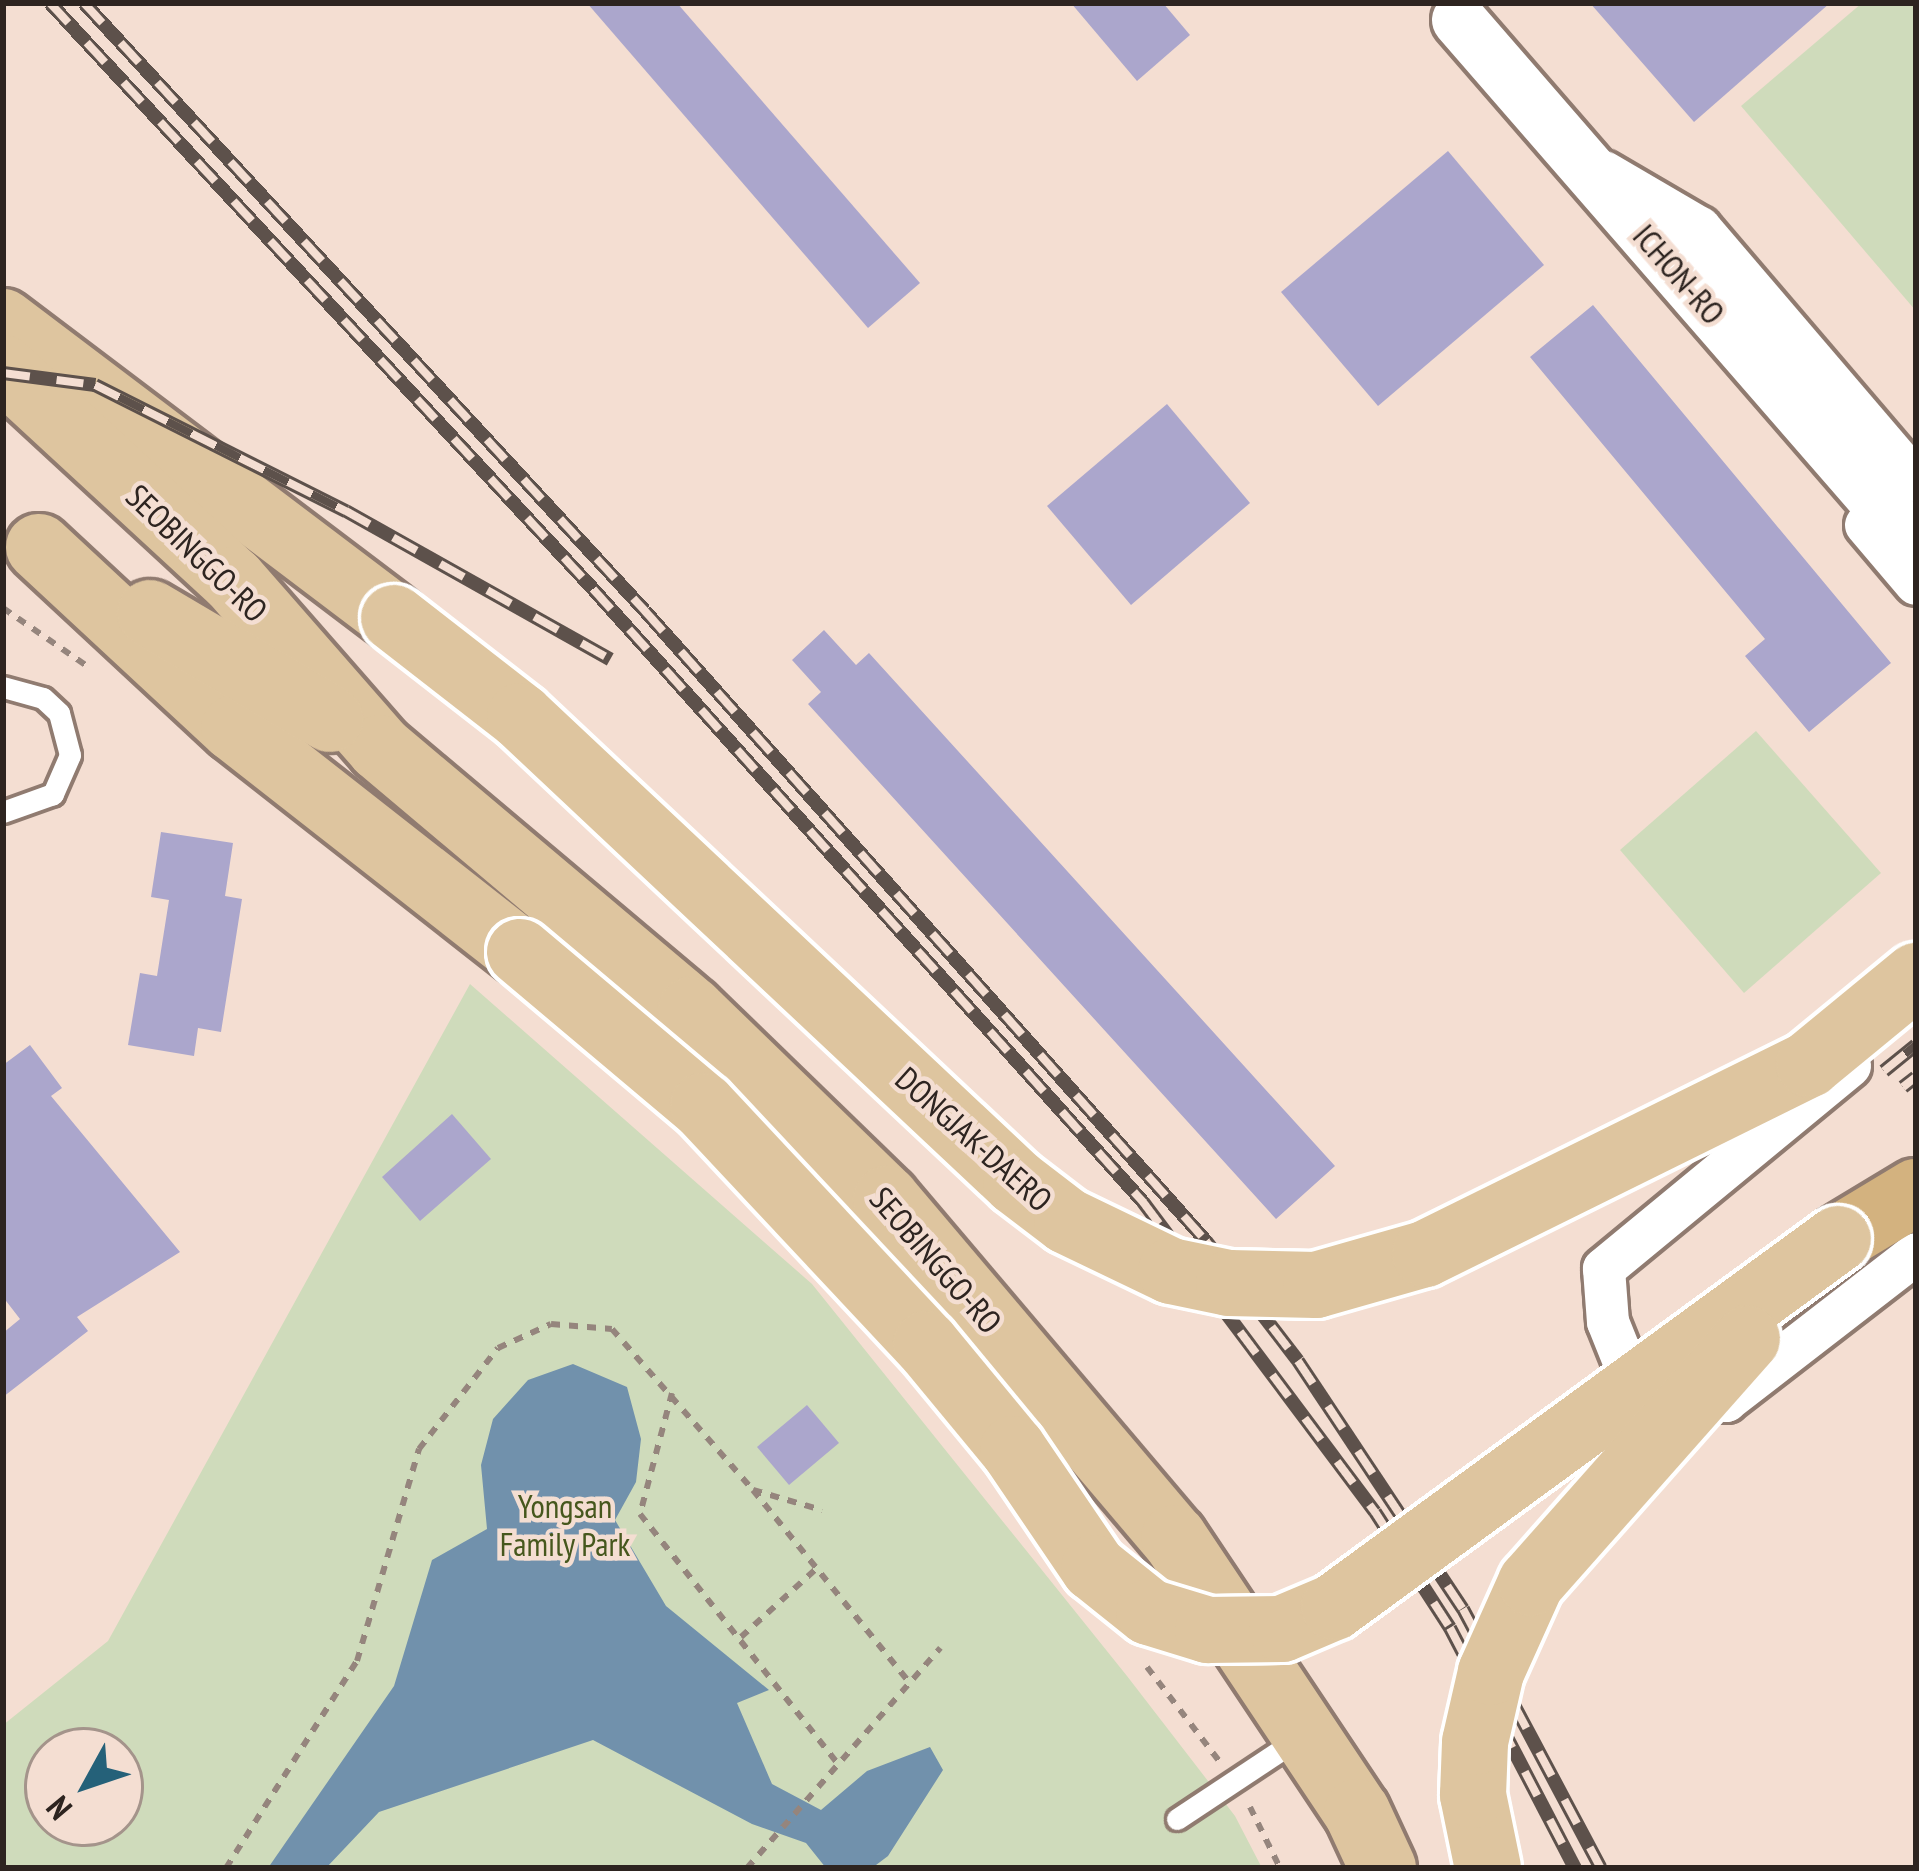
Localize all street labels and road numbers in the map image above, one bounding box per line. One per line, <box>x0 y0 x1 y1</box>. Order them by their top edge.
street label: ICHON-RO <box>1625 216 1733 332</box>
street label: SEOBINGGO-RO <box>118 476 276 630</box>
street label: DONGJAK-DAERO <box>888 1059 1060 1219</box>
street label: SEOBINGGO-RO <box>862 1179 1010 1341</box>

